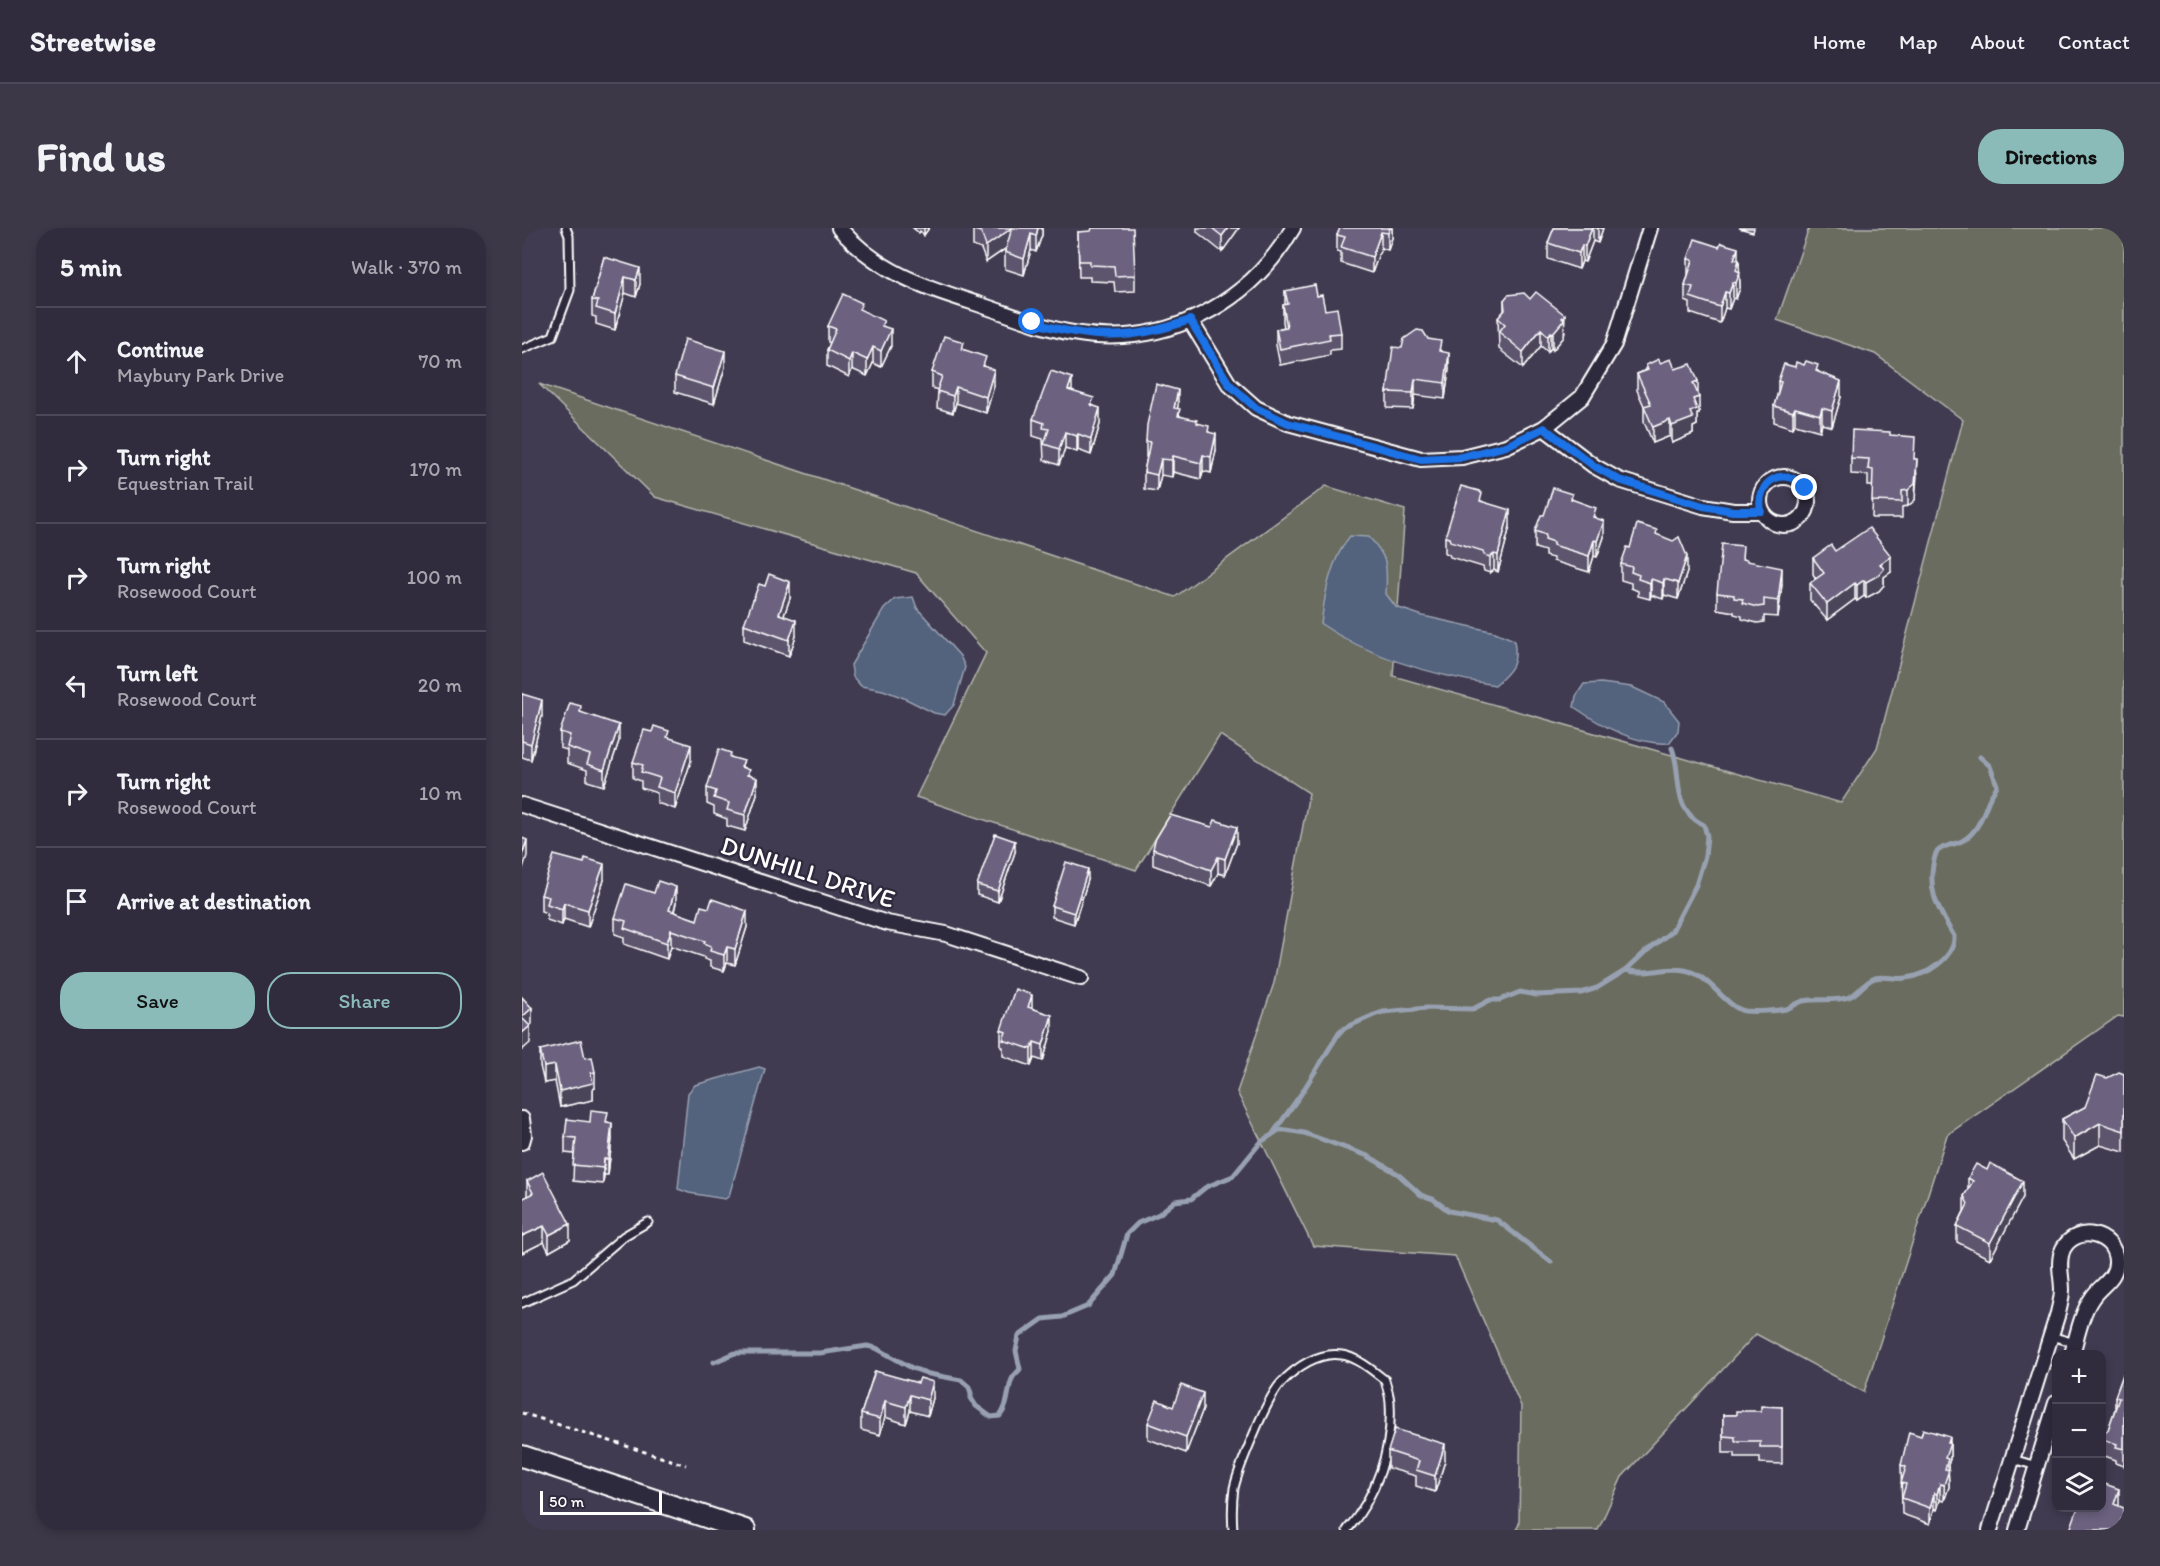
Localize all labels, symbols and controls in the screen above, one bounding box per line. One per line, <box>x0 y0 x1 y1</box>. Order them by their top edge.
text: Streetwise <box>30 24 156 58</box>
text: Home <box>1813 29 1866 54</box>
text: Map <box>1899 29 1938 54</box>
text: About <box>1971 29 2025 54</box>
text: Contact <box>2058 29 2130 54</box>
button: Directions <box>1978 129 2124 184</box>
text: Find us <box>36 131 166 182</box>
text: 5 min <box>60 251 122 283</box>
text: Walk · 370 m <box>351 255 462 279</box>
route start <box>1018 308 1044 334</box>
text: Continue <box>117 336 204 363</box>
icon: ahead <box>60 345 93 378</box>
text: 70 m <box>418 349 462 373</box>
text: Maybury Park Drive <box>117 363 284 387</box>
text: Turn right <box>117 444 211 471</box>
icon: right <box>60 453 93 486</box>
text: 170 m <box>409 457 462 481</box>
text: Equestrian Trail <box>117 471 254 495</box>
route end <box>1791 474 1817 500</box>
text: Turn right <box>117 552 211 579</box>
icon: right <box>60 561 93 594</box>
text: 100 m <box>407 565 462 589</box>
text: Rosewood Court <box>117 579 257 603</box>
text: Turn left <box>117 660 198 687</box>
icon: left <box>60 669 93 702</box>
text: 20 m <box>418 673 462 697</box>
text: Rosewood Court <box>117 687 257 711</box>
text: Turn right <box>117 768 211 795</box>
icon: right <box>60 777 93 810</box>
text: 10 m <box>419 781 462 805</box>
text: Rosewood Court <box>117 795 257 819</box>
street label: DUNHILL DRIVE <box>717 829 899 915</box>
icon: arrive <box>60 885 93 918</box>
text: Arrive at destination <box>117 888 311 915</box>
button: Save <box>60 972 255 1029</box>
button: Share <box>267 972 462 1029</box>
map controls <box>2052 1350 2106 1512</box>
button: + <box>2052 1350 2106 1404</box>
button: − <box>2052 1404 2106 1458</box>
button: layers <box>2052 1458 2106 1512</box>
scale bar <box>540 1488 662 1516</box>
text: 50 m <box>549 1492 584 1511</box>

